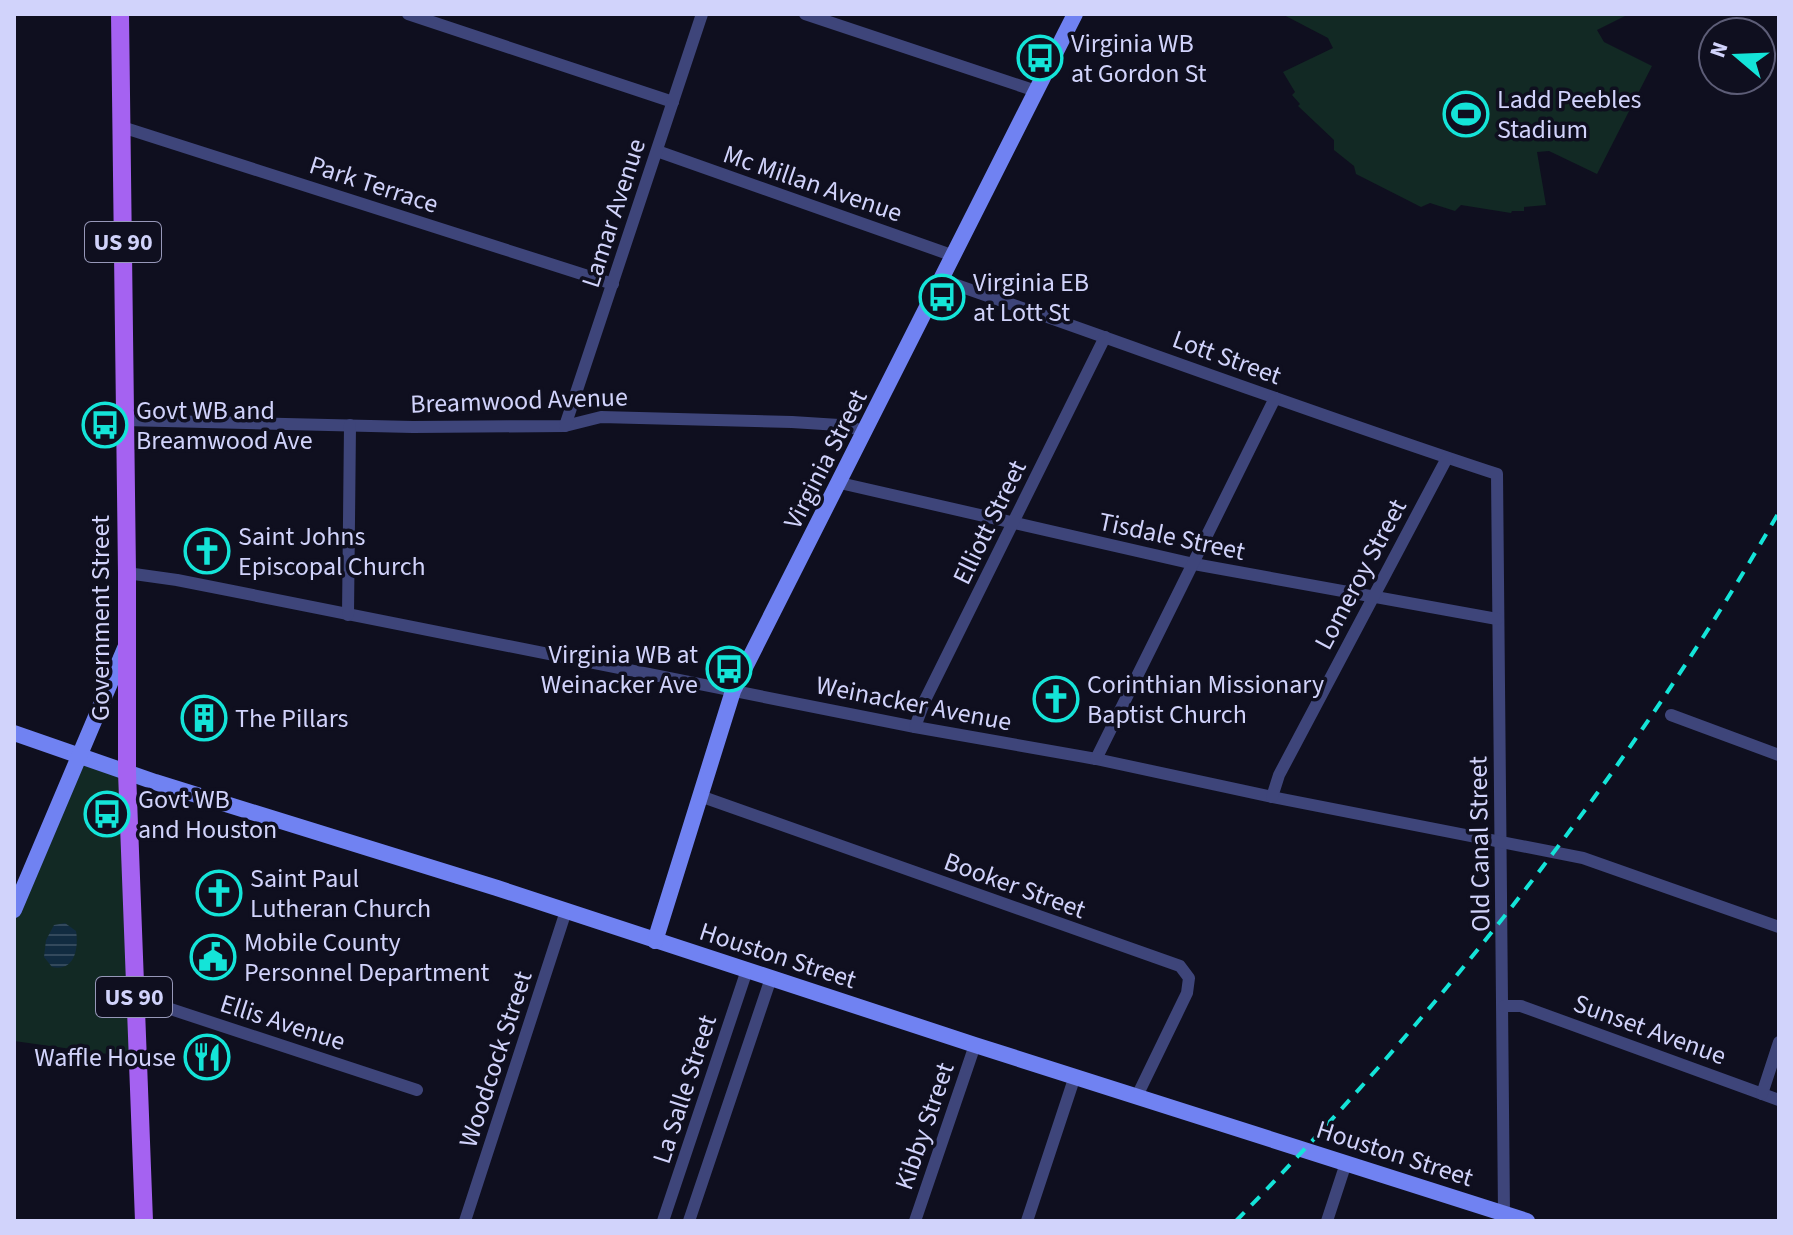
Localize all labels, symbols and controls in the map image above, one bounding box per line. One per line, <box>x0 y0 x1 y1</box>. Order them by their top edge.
north arrow <box>1697 16 1777 96</box>
place label: Virginia WB at Gordon St <box>1071 25 1207 92</box>
bus stop icon: Virginia WB at Gordon St <box>1016 34 1064 82</box>
text: N <box>1702 38 1737 62</box>
place label: Ladd Peebles Stadium <box>1497 81 1642 148</box>
sports icon: Ladd Peebles Stadium <box>1442 90 1490 138</box>
street label: Lamar Avenue <box>572 134 655 292</box>
street label: Mc Millan Avenue <box>718 136 907 231</box>
street label: Park Terrace <box>305 146 443 223</box>
road number: US 90 <box>85 222 161 262</box>
place label: Virginia EB at Lott St <box>973 264 1089 331</box>
bus stop icon: Virginia EB at Lott St <box>918 273 966 321</box>
street label: Lott Street <box>1167 321 1287 394</box>
street label: Breamwood Avenue <box>410 378 628 423</box>
street label: Virginia Street <box>774 383 877 535</box>
place label: Govt WB and Breamwood Ave <box>136 392 313 459</box>
bus stop icon: Govt WB and Breamwood Ave <box>81 401 129 449</box>
street label: Elliott Street <box>943 454 1036 591</box>
street label: Lomeroy Street <box>1305 492 1416 656</box>
street label: Tisdale Street <box>1095 503 1249 570</box>
street label: Government Street <box>82 515 119 721</box>
place label: Saint Johns Episcopal Church <box>238 518 426 585</box>
church icon: Saint Johns Episcopal Church <box>183 527 231 575</box>
place label: Virginia WB at Weinacker Ave <box>541 636 698 703</box>
bus stop icon: Virginia WB at Weinacker Ave <box>705 645 753 693</box>
street label: Weinacker Avenue <box>813 666 1015 741</box>
place label: Corinthian Missionary Baptist Church <box>1087 666 1324 733</box>
church icon: Corinthian Missionary Baptist Church <box>1032 675 1080 723</box>
building icon: The Pillars <box>180 694 228 742</box>
place label: The Pillars <box>235 700 349 737</box>
street label: Old Canal Street <box>1459 756 1500 932</box>
place label: Govt WB and Houston <box>138 781 277 848</box>
bus stop icon: Govt WB and Houston <box>83 790 131 838</box>
street label: Booker Street <box>939 843 1091 928</box>
place label: Saint Paul Lutheran Church <box>250 860 431 927</box>
church icon: Saint Paul Lutheran Church <box>195 869 243 917</box>
street label: Houston Street <box>695 913 861 998</box>
place label: Mobile County Personnel Department <box>244 924 490 991</box>
public building icon: Mobile County Personnel Department <box>189 933 237 981</box>
street label: Woodcock Street <box>450 966 541 1152</box>
road number: US 90 <box>96 977 172 1017</box>
street label: Ellis Avenue <box>216 985 350 1060</box>
street label: Sunset Avenue <box>1568 985 1731 1074</box>
street label: La Salle Street <box>643 1010 726 1168</box>
restaurant icon: Waffle House <box>183 1033 231 1081</box>
place label: Waffle House <box>34 1039 176 1076</box>
street label: Kibby Street <box>885 1057 964 1195</box>
street label: Houston Street <box>1312 1111 1478 1196</box>

